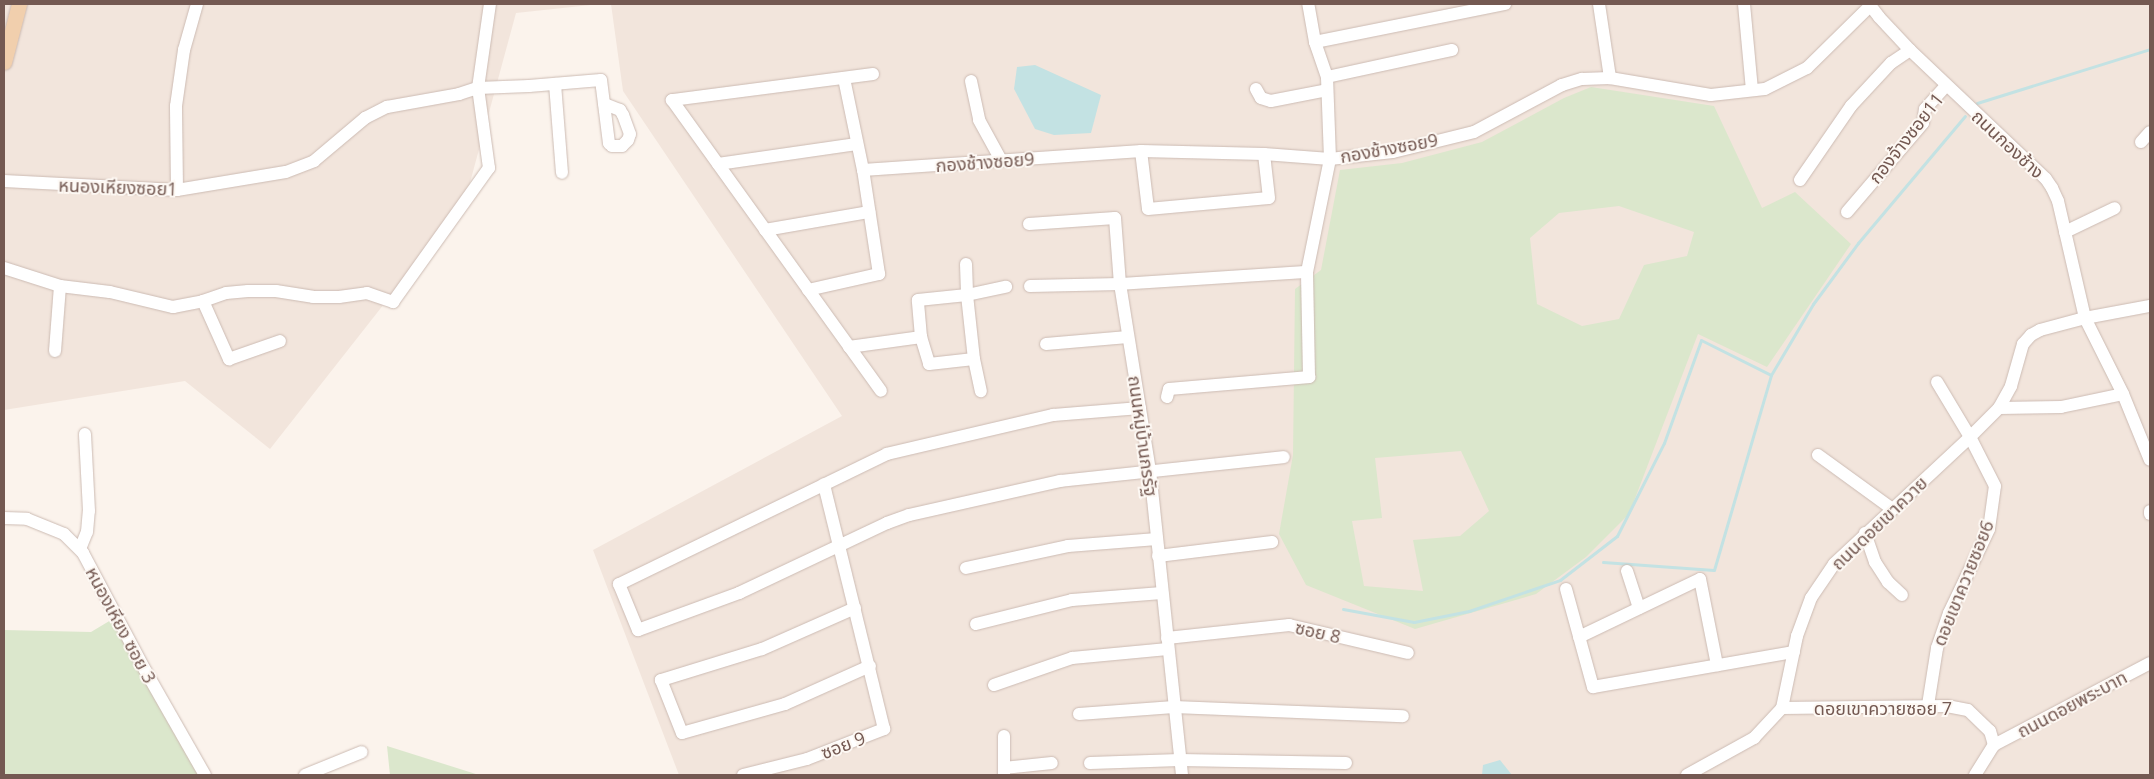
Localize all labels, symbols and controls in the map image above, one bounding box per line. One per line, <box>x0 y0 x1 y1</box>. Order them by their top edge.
street label: กองจ้างซอย11 <box>1864 88 1948 188</box>
street label: ถนนกองช้าง <box>1968 105 2048 183</box>
street label: กองช้างซอย9 <box>1338 129 1440 167</box>
street label: กองช้างซอย9 <box>935 148 1035 176</box>
street label: หนองเหียงซอย1 <box>58 174 178 200</box>
street label: ถนนหมู่บ้านกรรัฐ <box>1124 374 1162 498</box>
street label: ถนนดอยเขาควาย <box>1826 472 1932 574</box>
street label: ดอยเขาควายซอย6 <box>1928 517 1998 649</box>
street label: หนองเหียง ซอย 3 <box>81 563 161 687</box>
street label: ซอย 8 <box>1293 616 1343 648</box>
street label: ถนนดอยพระบาท <box>2013 666 2131 742</box>
street label: ดอยเขาควายซอย 7 <box>1814 697 1952 719</box>
street label: ซอย 9 <box>818 727 868 763</box>

